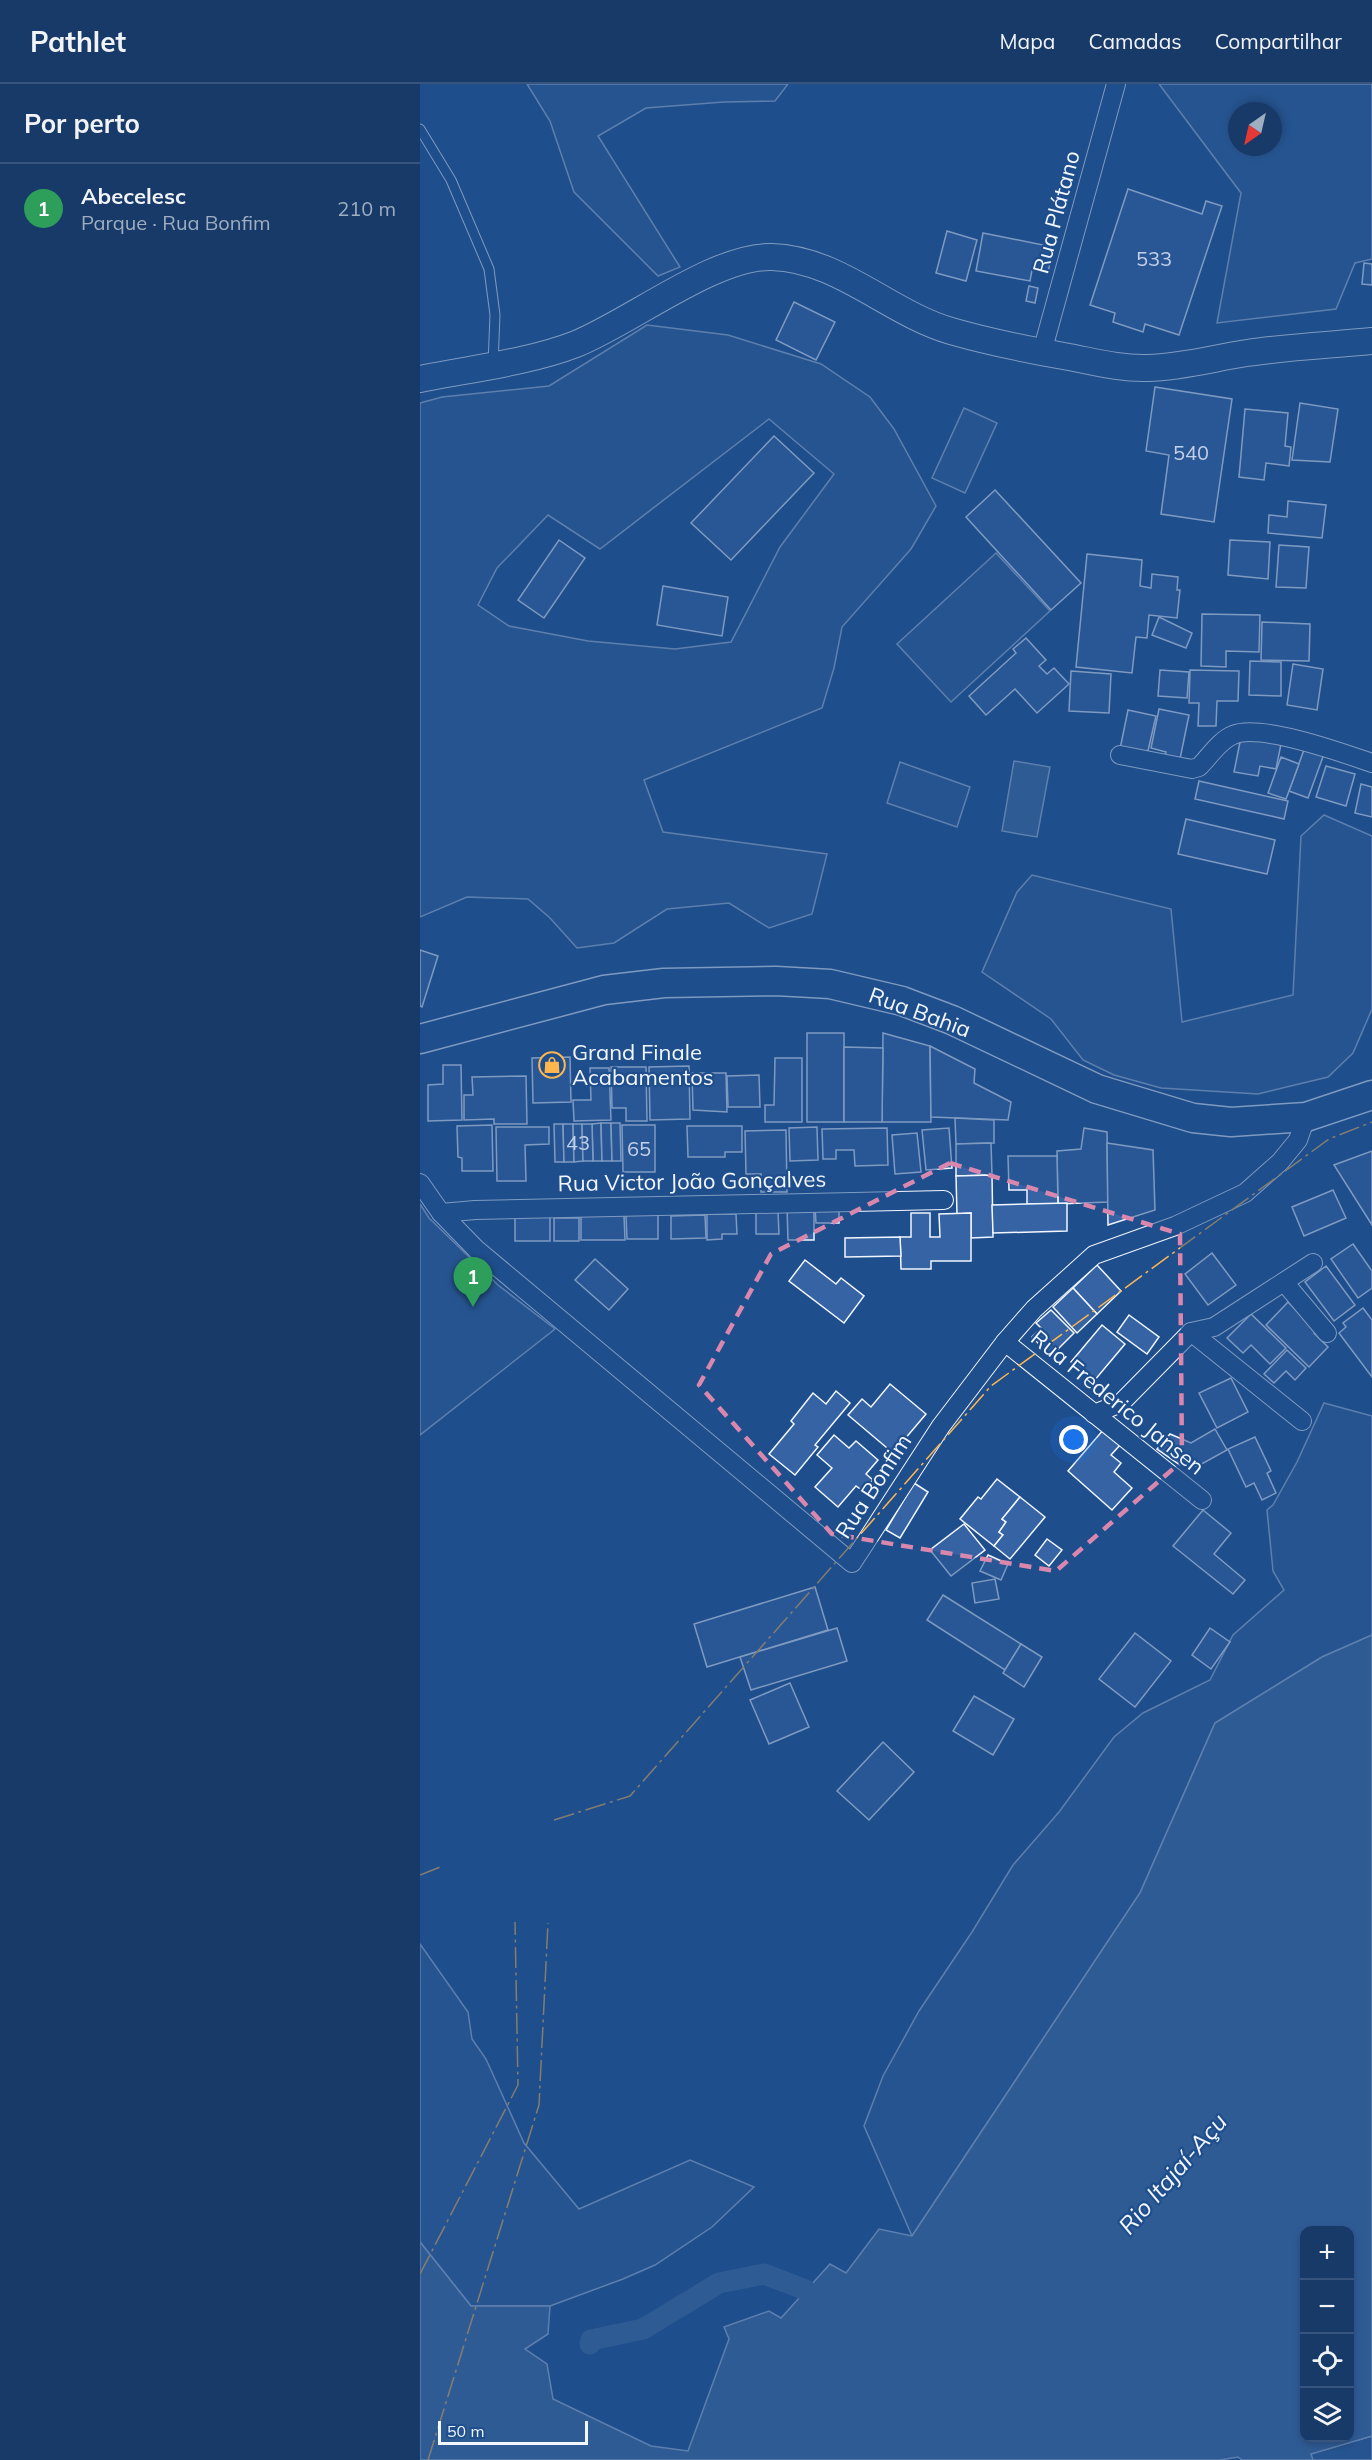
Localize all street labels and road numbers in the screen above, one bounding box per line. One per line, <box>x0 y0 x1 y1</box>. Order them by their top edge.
street label: Rua Plátano <box>1026 148 1086 276</box>
street label: Rua Bahia <box>865 981 975 1043</box>
street label: Rua Victor João Gonçalves <box>557 1165 827 1197</box>
street label: Rua Frederico Jansen <box>1026 1323 1210 1481</box>
street label: Rua Bonfim <box>829 1428 917 1544</box>

